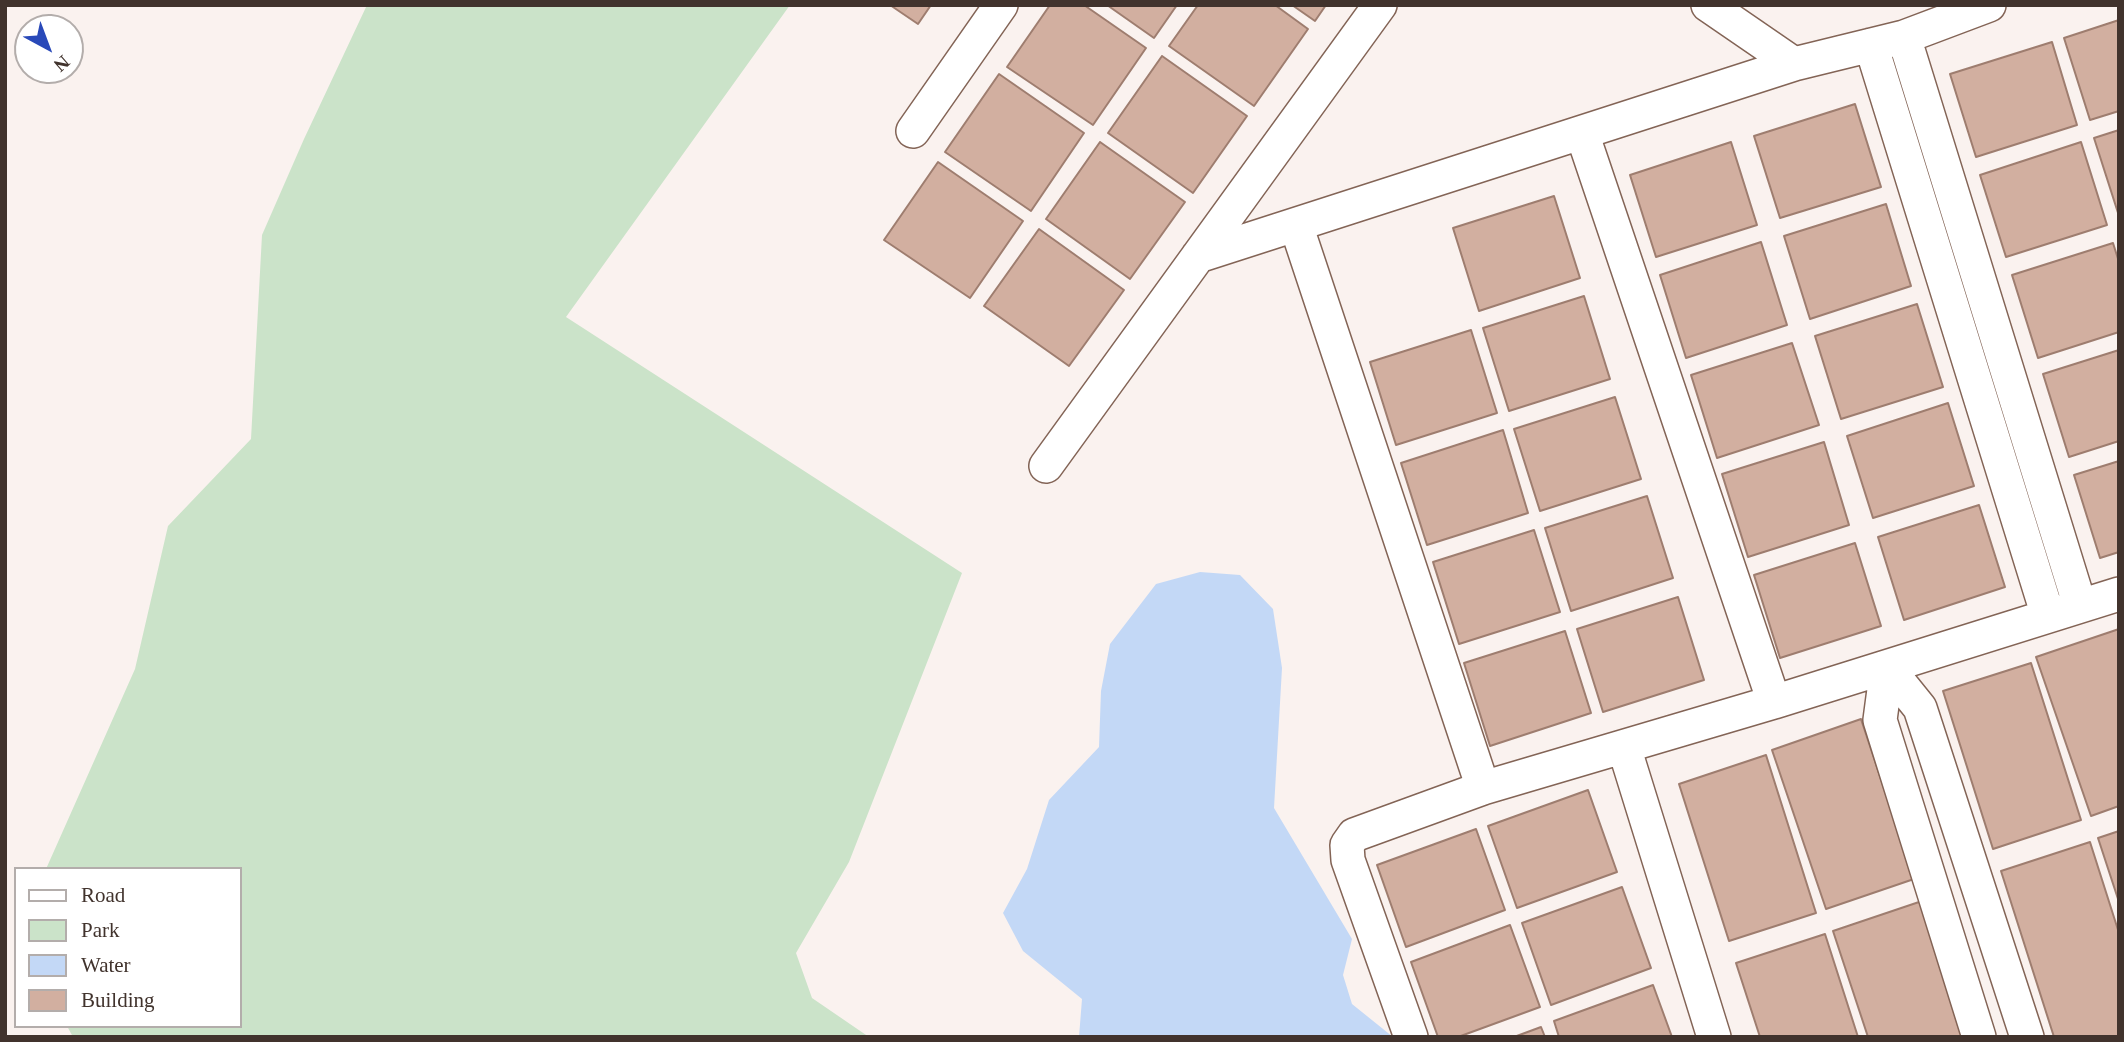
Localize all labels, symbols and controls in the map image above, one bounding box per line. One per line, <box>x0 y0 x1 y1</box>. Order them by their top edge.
north arrow <box>14 14 84 84</box>
text: N <box>50 51 74 76</box>
legend <box>14 867 242 1028</box>
text: Road <box>81 883 125 907</box>
text: Park <box>81 918 120 942</box>
text: Water <box>81 953 131 977</box>
text: Building <box>81 988 155 1012</box>

